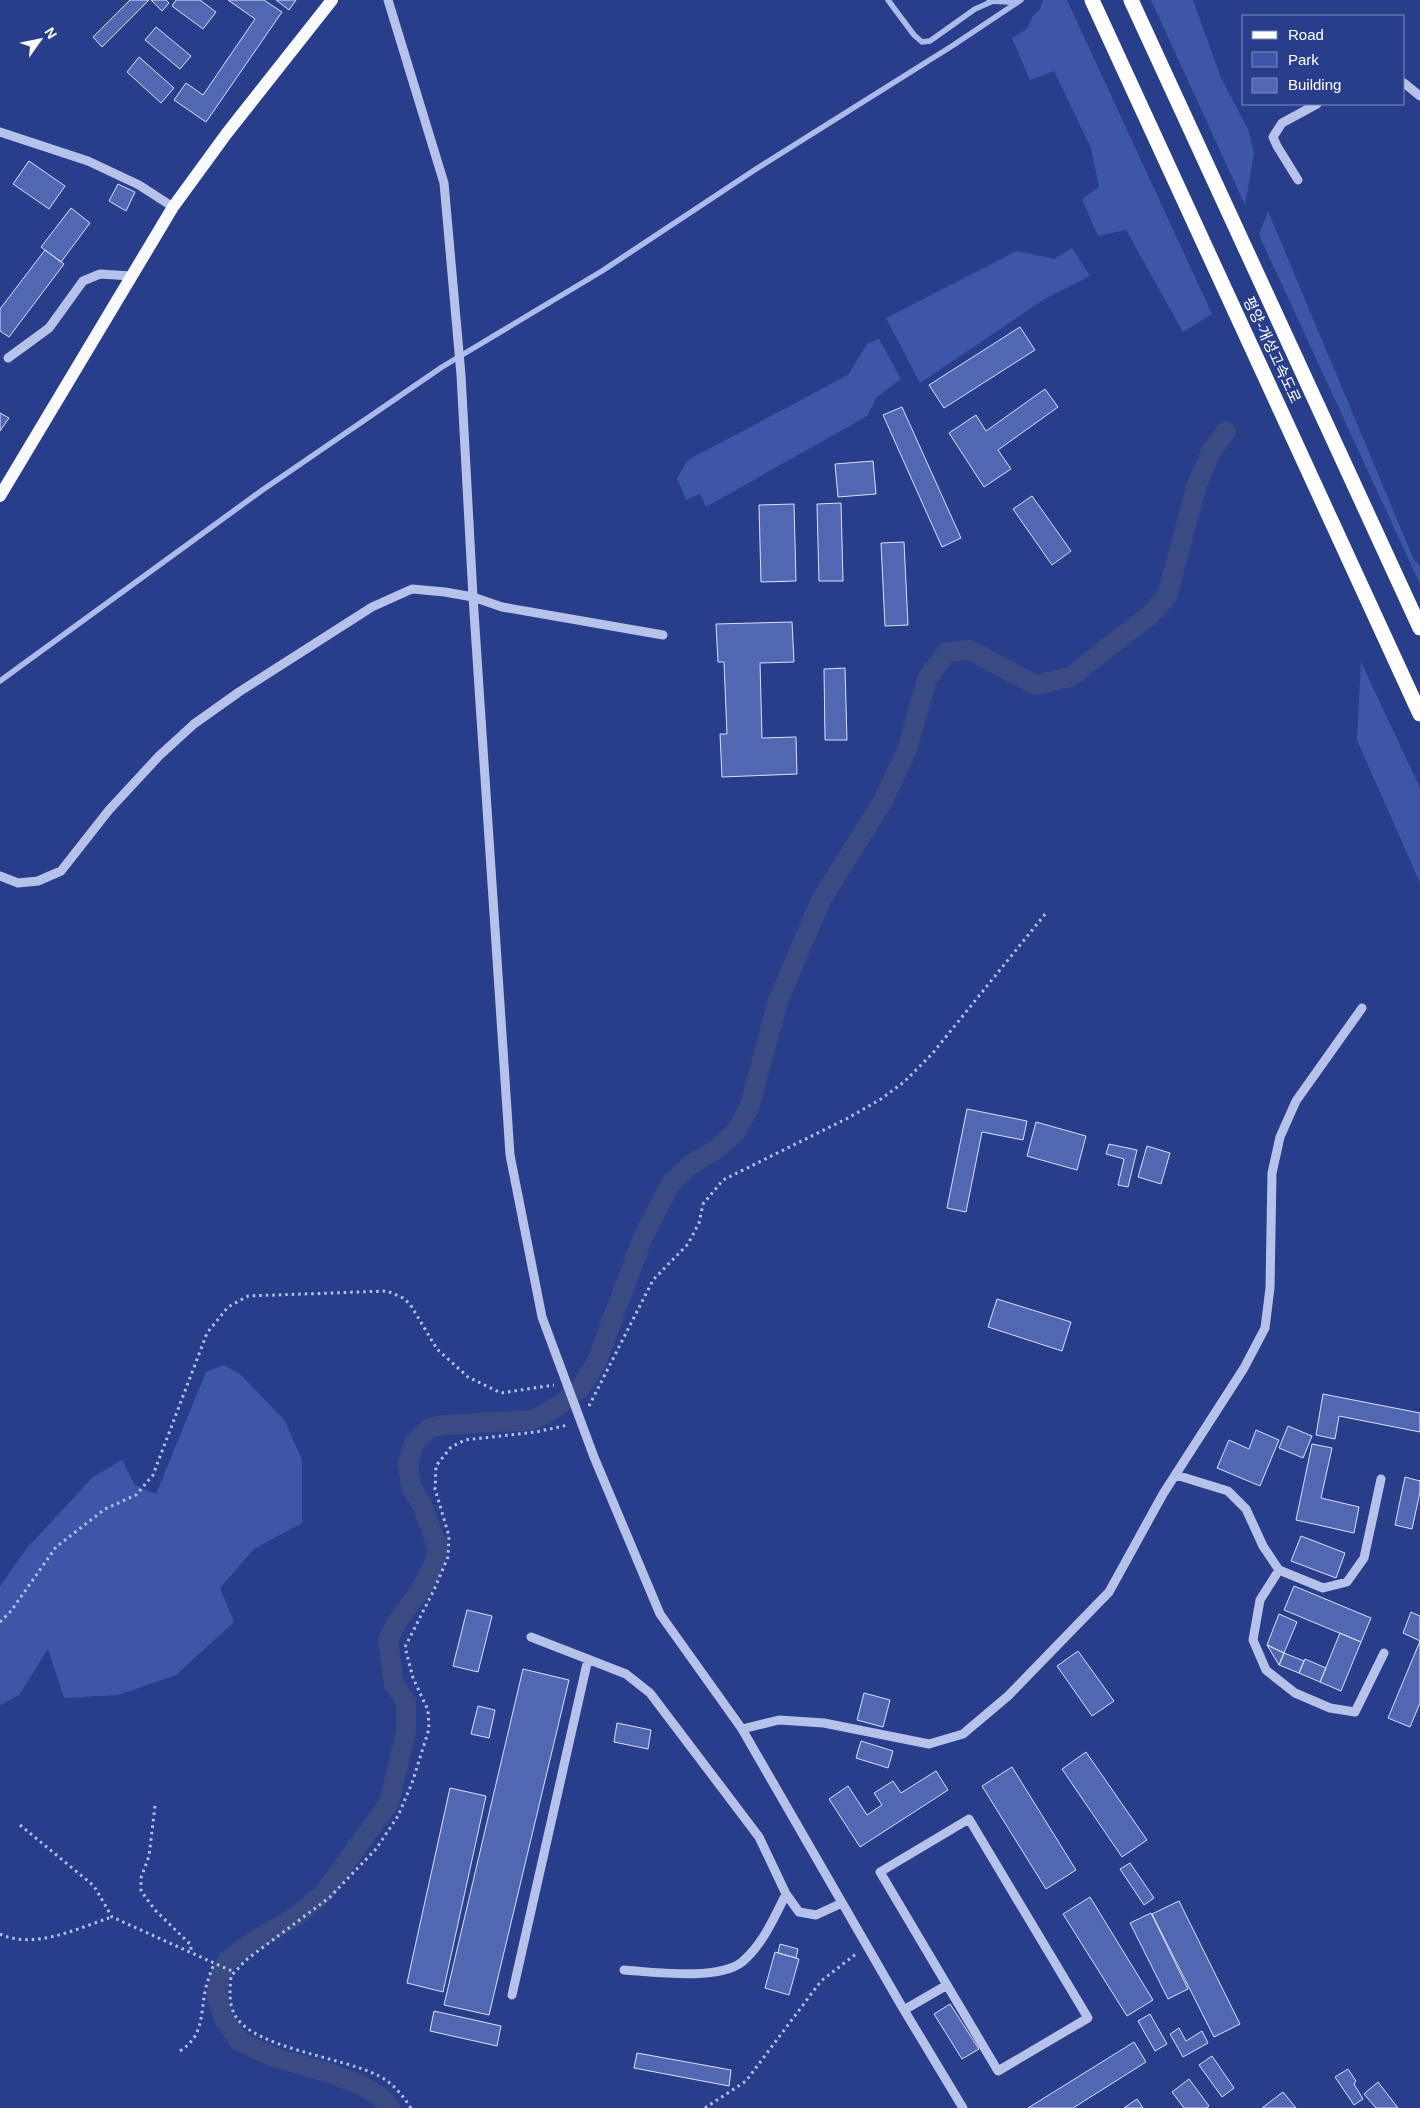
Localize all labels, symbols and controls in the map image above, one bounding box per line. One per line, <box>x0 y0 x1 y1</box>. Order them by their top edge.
north arrow <box>15 15 65 65</box>
legend <box>1242 15 1405 105</box>
text: N <box>41 24 60 42</box>
text: Road <box>1288 26 1324 43</box>
text: Park <box>1288 51 1319 68</box>
text: Building <box>1288 76 1341 93</box>
street label: 평양-개성고속도로 <box>1240 294 1305 406</box>

